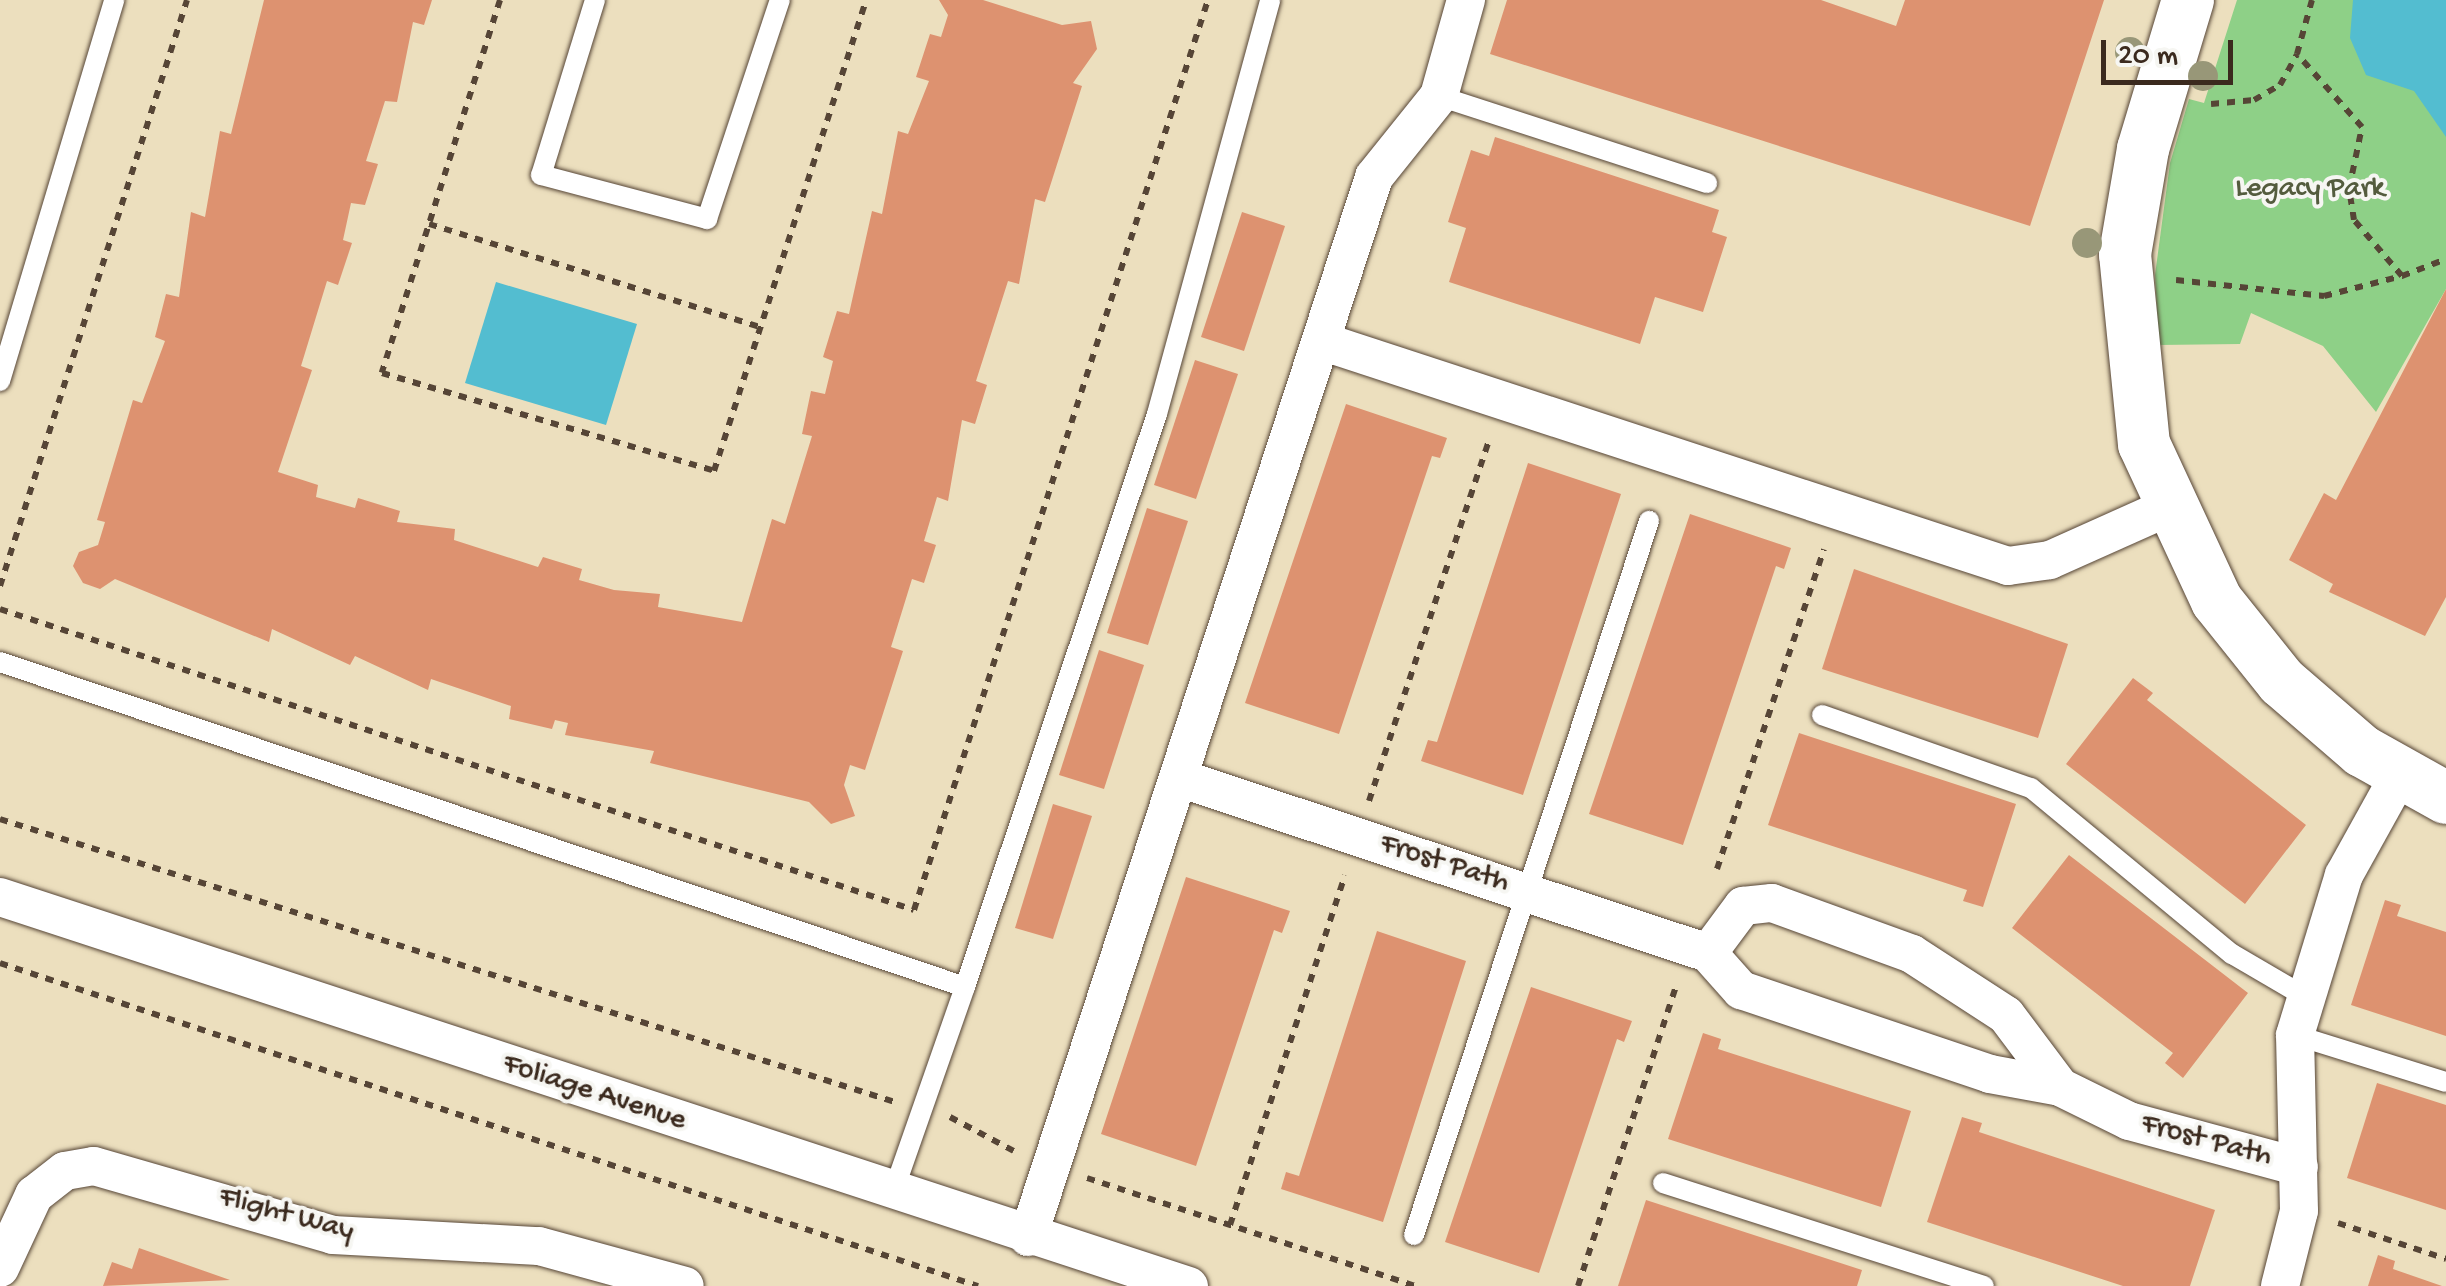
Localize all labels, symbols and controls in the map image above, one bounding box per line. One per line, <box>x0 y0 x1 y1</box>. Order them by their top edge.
scale bar <box>2106 20 2238 82</box>
text: 20 m <box>2118 40 2178 75</box>
park label: Legacy Park <box>2235 172 2385 208</box>
street label: Frost Path <box>1375 827 1513 903</box>
street label: Foliage Avenue <box>498 1047 690 1141</box>
street label: Frost Path <box>2137 1107 2275 1177</box>
street label: Flight Way <box>215 1181 357 1251</box>

